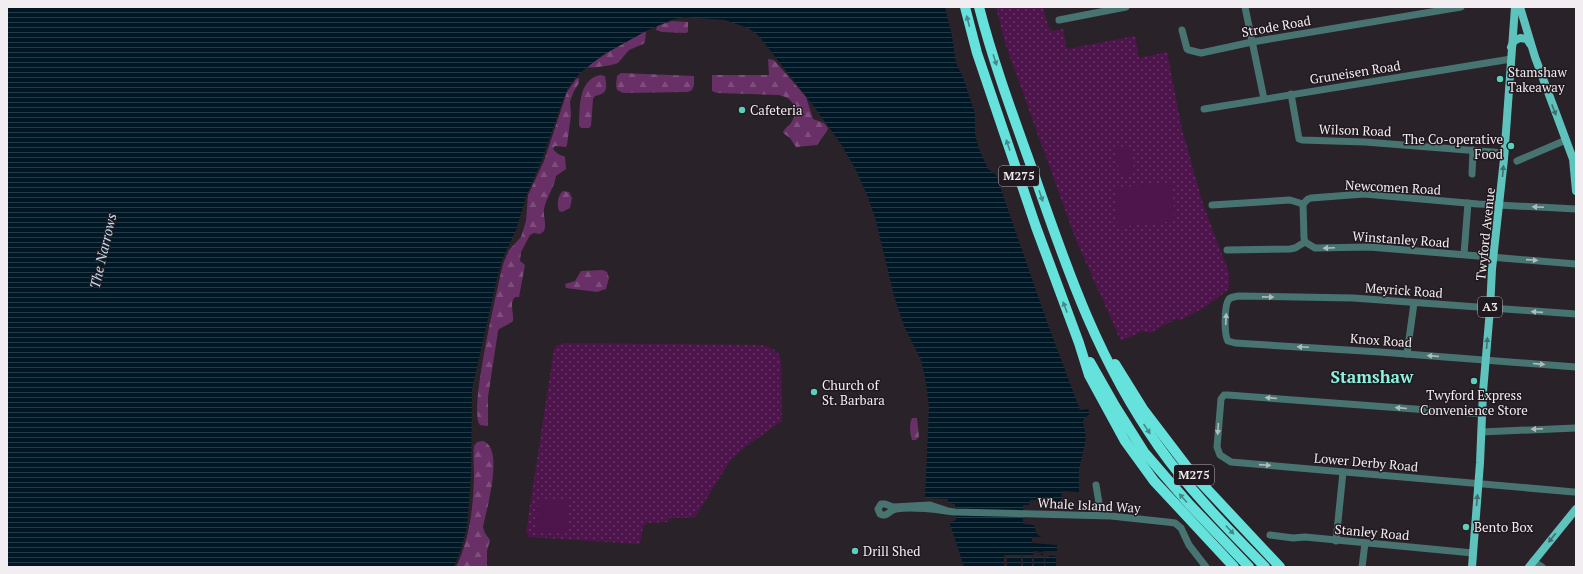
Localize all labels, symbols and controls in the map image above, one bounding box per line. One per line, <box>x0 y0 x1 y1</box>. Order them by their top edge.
street label: Strode Road <box>1240 11 1312 41</box>
one-way arrow <box>965 15 971 27</box>
one-way arrow <box>992 54 998 66</box>
street label: Gruneisen Road <box>1308 56 1402 88</box>
place label: Stamshaw Takeaway <box>1508 63 1567 96</box>
marker: Stamshaw Takeaway <box>1495 74 1505 84</box>
place label: Cafeteria <box>750 101 803 119</box>
marker: Cafeteria <box>737 105 747 115</box>
one-way arrow <box>1552 105 1558 117</box>
street label: Wilson Road <box>1318 120 1392 140</box>
place label: The Co-operative Food <box>1403 130 1503 163</box>
one-way arrow <box>1005 138 1011 150</box>
marker: The Co-operative Food <box>1506 141 1516 151</box>
one-way arrow <box>1500 165 1506 177</box>
road number: M275 <box>999 166 1039 186</box>
street label: Newcomen Road <box>1345 175 1441 199</box>
street label: Twyford Avenue <box>1471 187 1499 281</box>
one-way arrow <box>1039 191 1045 203</box>
one-way arrow <box>1531 204 1544 210</box>
water label: The Narrows <box>85 211 120 290</box>
street label: Winstanley Road <box>1352 227 1450 251</box>
one-way arrow <box>1322 245 1335 251</box>
one-way arrow <box>1526 257 1538 264</box>
street label: Meyrick Road <box>1364 278 1444 302</box>
one-way arrow <box>1262 293 1274 300</box>
road number: A3 <box>1478 297 1502 317</box>
one-way arrow <box>1062 300 1068 312</box>
one-way arrow <box>1531 308 1543 315</box>
one-way arrow <box>1222 313 1229 325</box>
street label: Knox Road <box>1349 329 1413 351</box>
one-way arrow <box>1484 337 1491 349</box>
one-way arrow <box>1297 343 1309 350</box>
one-way arrow <box>1427 352 1439 359</box>
one-way arrow <box>1533 361 1545 367</box>
district label: Stamshaw <box>1331 365 1414 388</box>
place label: Church of St. Barbara <box>822 376 885 409</box>
marker: Twyford Express Convenience Store <box>1469 376 1479 386</box>
place label: Twyford Express Convenience Store <box>1420 386 1528 419</box>
marker: Church of St. Barbara <box>809 387 819 397</box>
one-way arrow <box>1265 394 1277 401</box>
one-way arrow <box>1395 405 1407 412</box>
one-way arrow <box>1215 423 1222 435</box>
one-way arrow <box>1143 424 1151 435</box>
one-way arrow <box>1531 426 1543 433</box>
street label: Lower Derby Road <box>1313 448 1419 476</box>
one-way arrow <box>1259 462 1271 469</box>
road number: M275 <box>1174 465 1214 485</box>
street label: Whale Island Way <box>1037 493 1141 517</box>
one-way arrow <box>1179 493 1188 503</box>
one-way arrow <box>1474 494 1481 506</box>
place label: Bento Box <box>1474 518 1533 536</box>
street label: Stanley Road <box>1334 520 1410 544</box>
marker: Bento Box <box>1461 522 1471 532</box>
one-way arrow <box>1225 524 1234 535</box>
one-way arrow <box>1548 532 1557 543</box>
place label: Drill Shed <box>863 542 920 560</box>
marker: Drill Shed <box>850 546 860 556</box>

